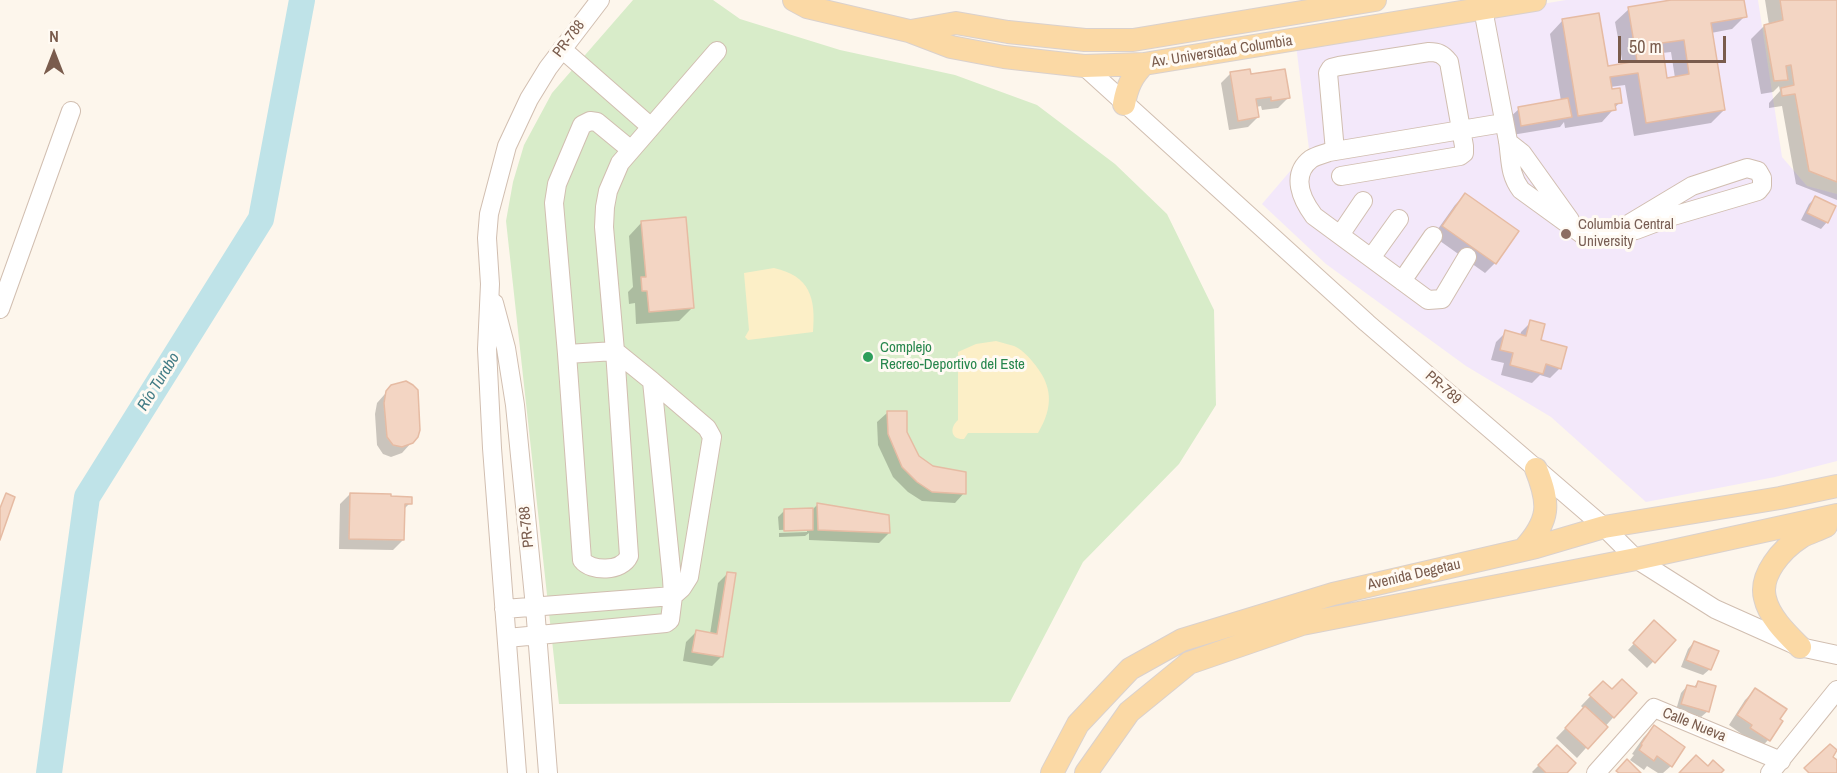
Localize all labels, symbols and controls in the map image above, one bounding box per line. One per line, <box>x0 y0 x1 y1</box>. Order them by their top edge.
street label: PR-788 <box>549 17 589 61</box>
north arrow <box>24 24 84 84</box>
scale bar <box>1621 24 1729 62</box>
text: N <box>49 25 59 47</box>
street label: Av. Universidad Columbia <box>1150 32 1294 72</box>
text: 50 m <box>1629 34 1662 59</box>
place label: Columbia Central University <box>1578 216 1674 251</box>
marker: Columbia Central University <box>1559 227 1573 241</box>
place label: Complejo Recreo-Deportivo del Este <box>880 339 1025 374</box>
water label: Río Turabo <box>134 350 184 414</box>
marker: Complejo Recreo-Deportivo del Este <box>861 350 875 364</box>
street label: PR-789 <box>1421 368 1465 408</box>
street label: PR-788 <box>516 505 538 549</box>
street label: Avenida Degetau <box>1366 556 1462 594</box>
street label: Calle Nueva <box>1660 704 1728 746</box>

